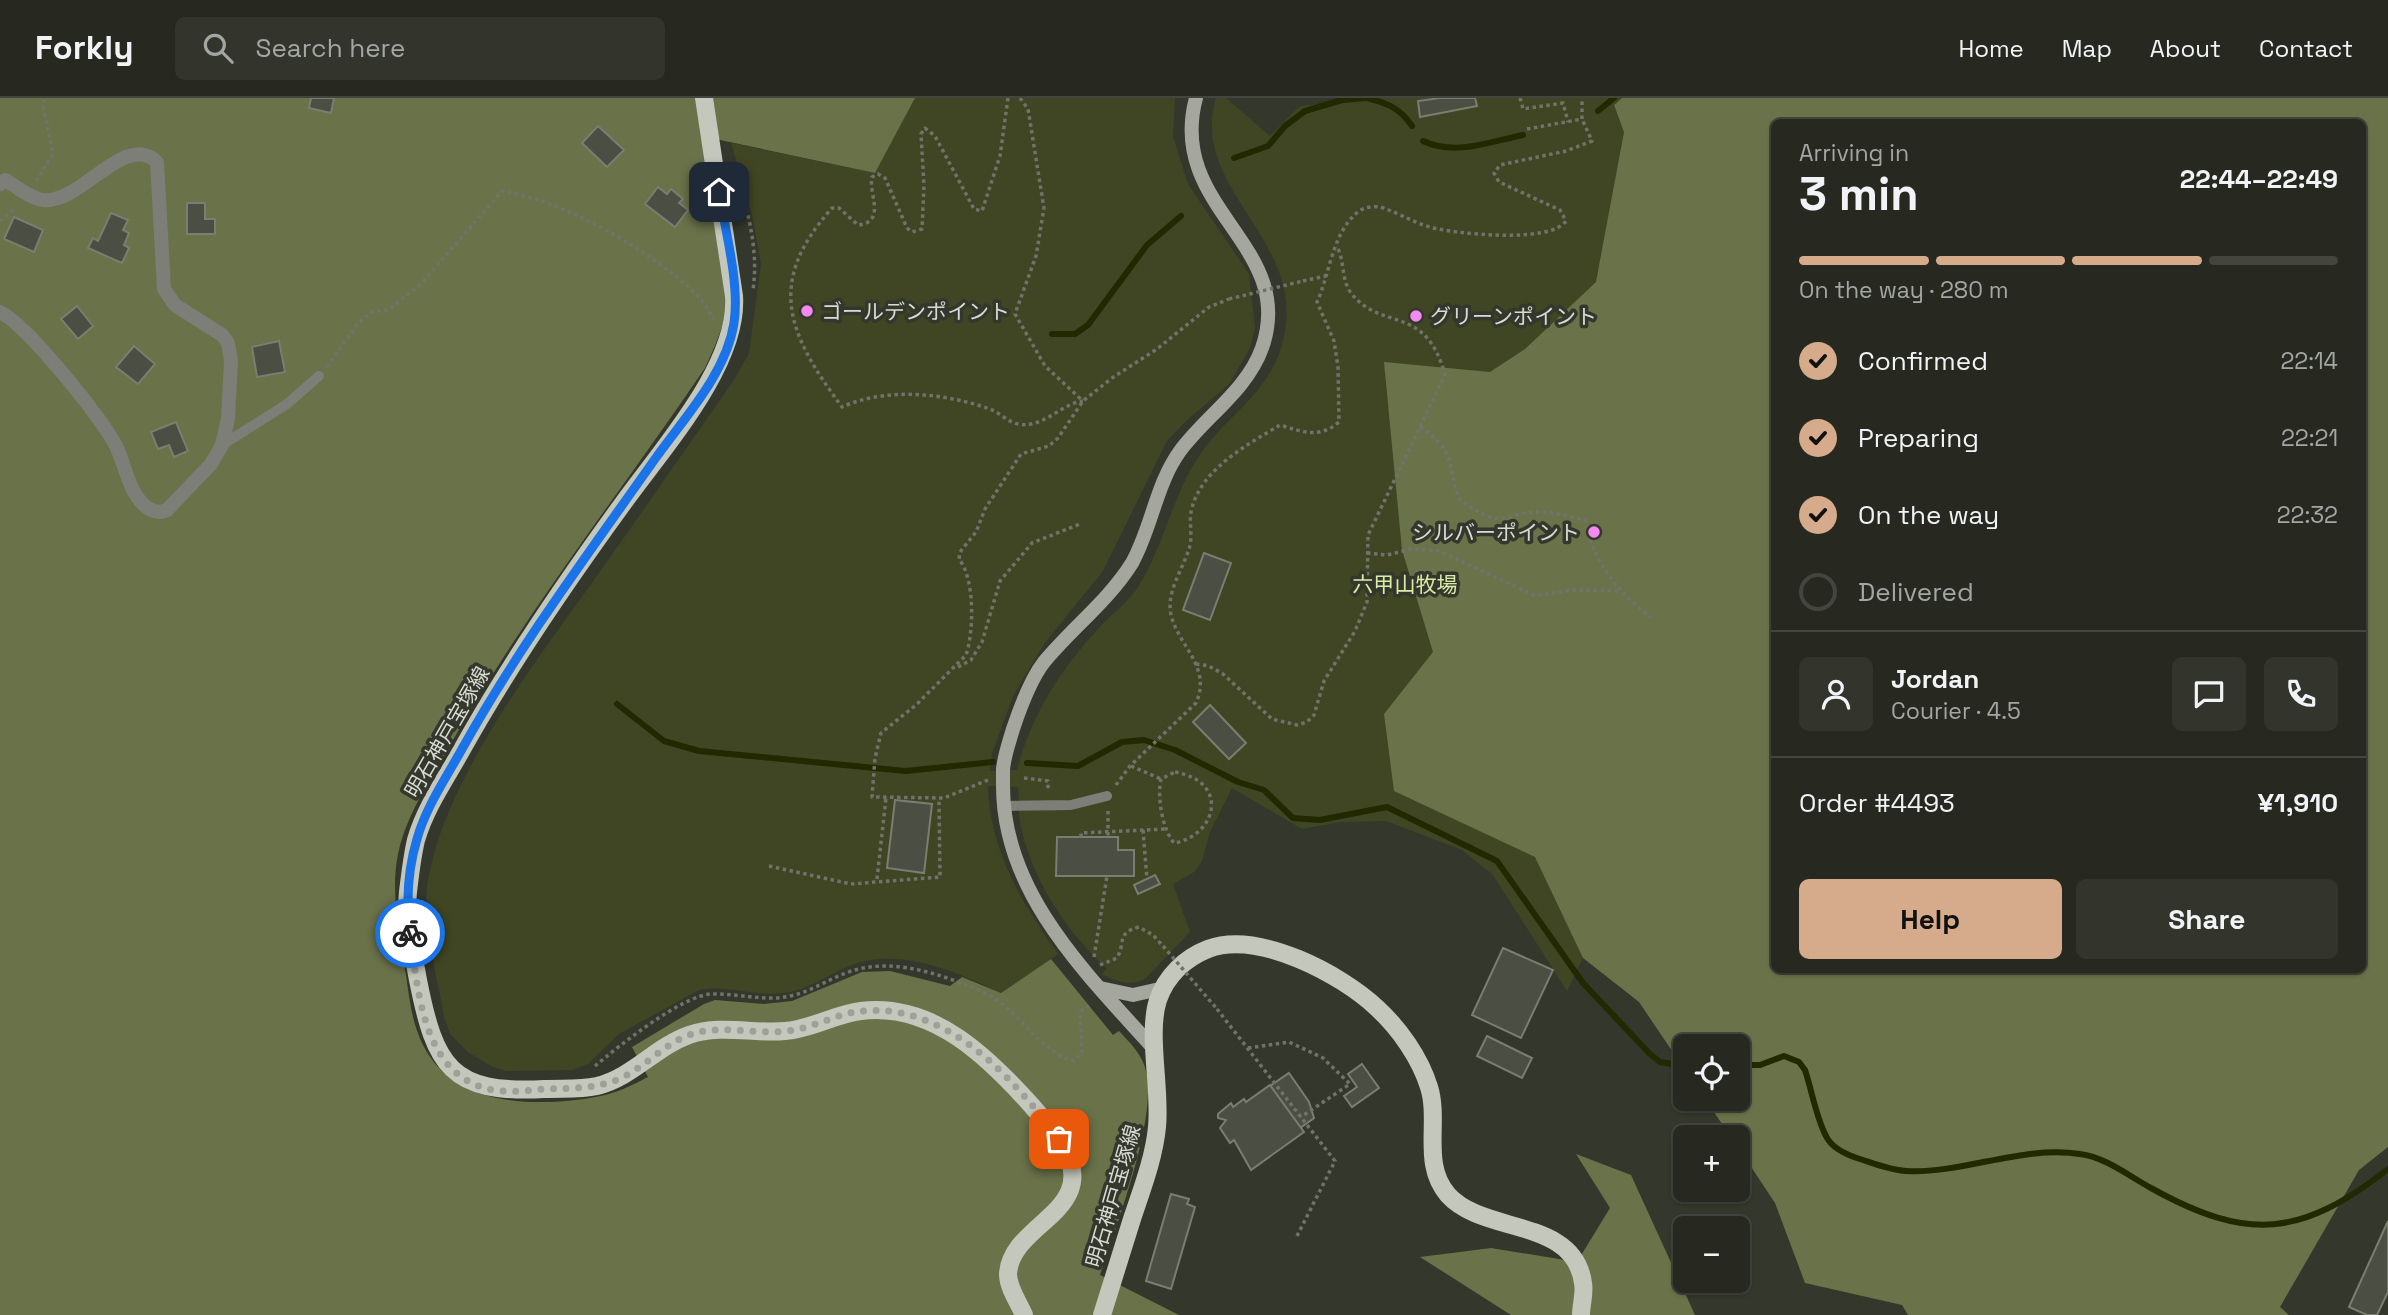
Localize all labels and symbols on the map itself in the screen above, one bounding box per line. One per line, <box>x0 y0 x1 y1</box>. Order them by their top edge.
pin <box>689 162 749 222</box>
place label: ゴールデンポイント <box>821 298 1010 325</box>
marker: ゴールデンポイント <box>799 303 815 319</box>
place label: グリーンポイント <box>1430 303 1597 330</box>
marker: グリーンポイント <box>1408 308 1424 324</box>
place label: シルバーポイント <box>1412 519 1580 546</box>
marker: シルバーポイント <box>1586 524 1602 540</box>
park label: 六甲山牧場 <box>1353 571 1458 598</box>
street label: 明石神戸宝塚線 <box>399 662 495 802</box>
courier <box>375 898 445 968</box>
pin <box>1029 1109 1089 1169</box>
street label: 明石神戸宝塚線 <box>1080 1122 1146 1270</box>

